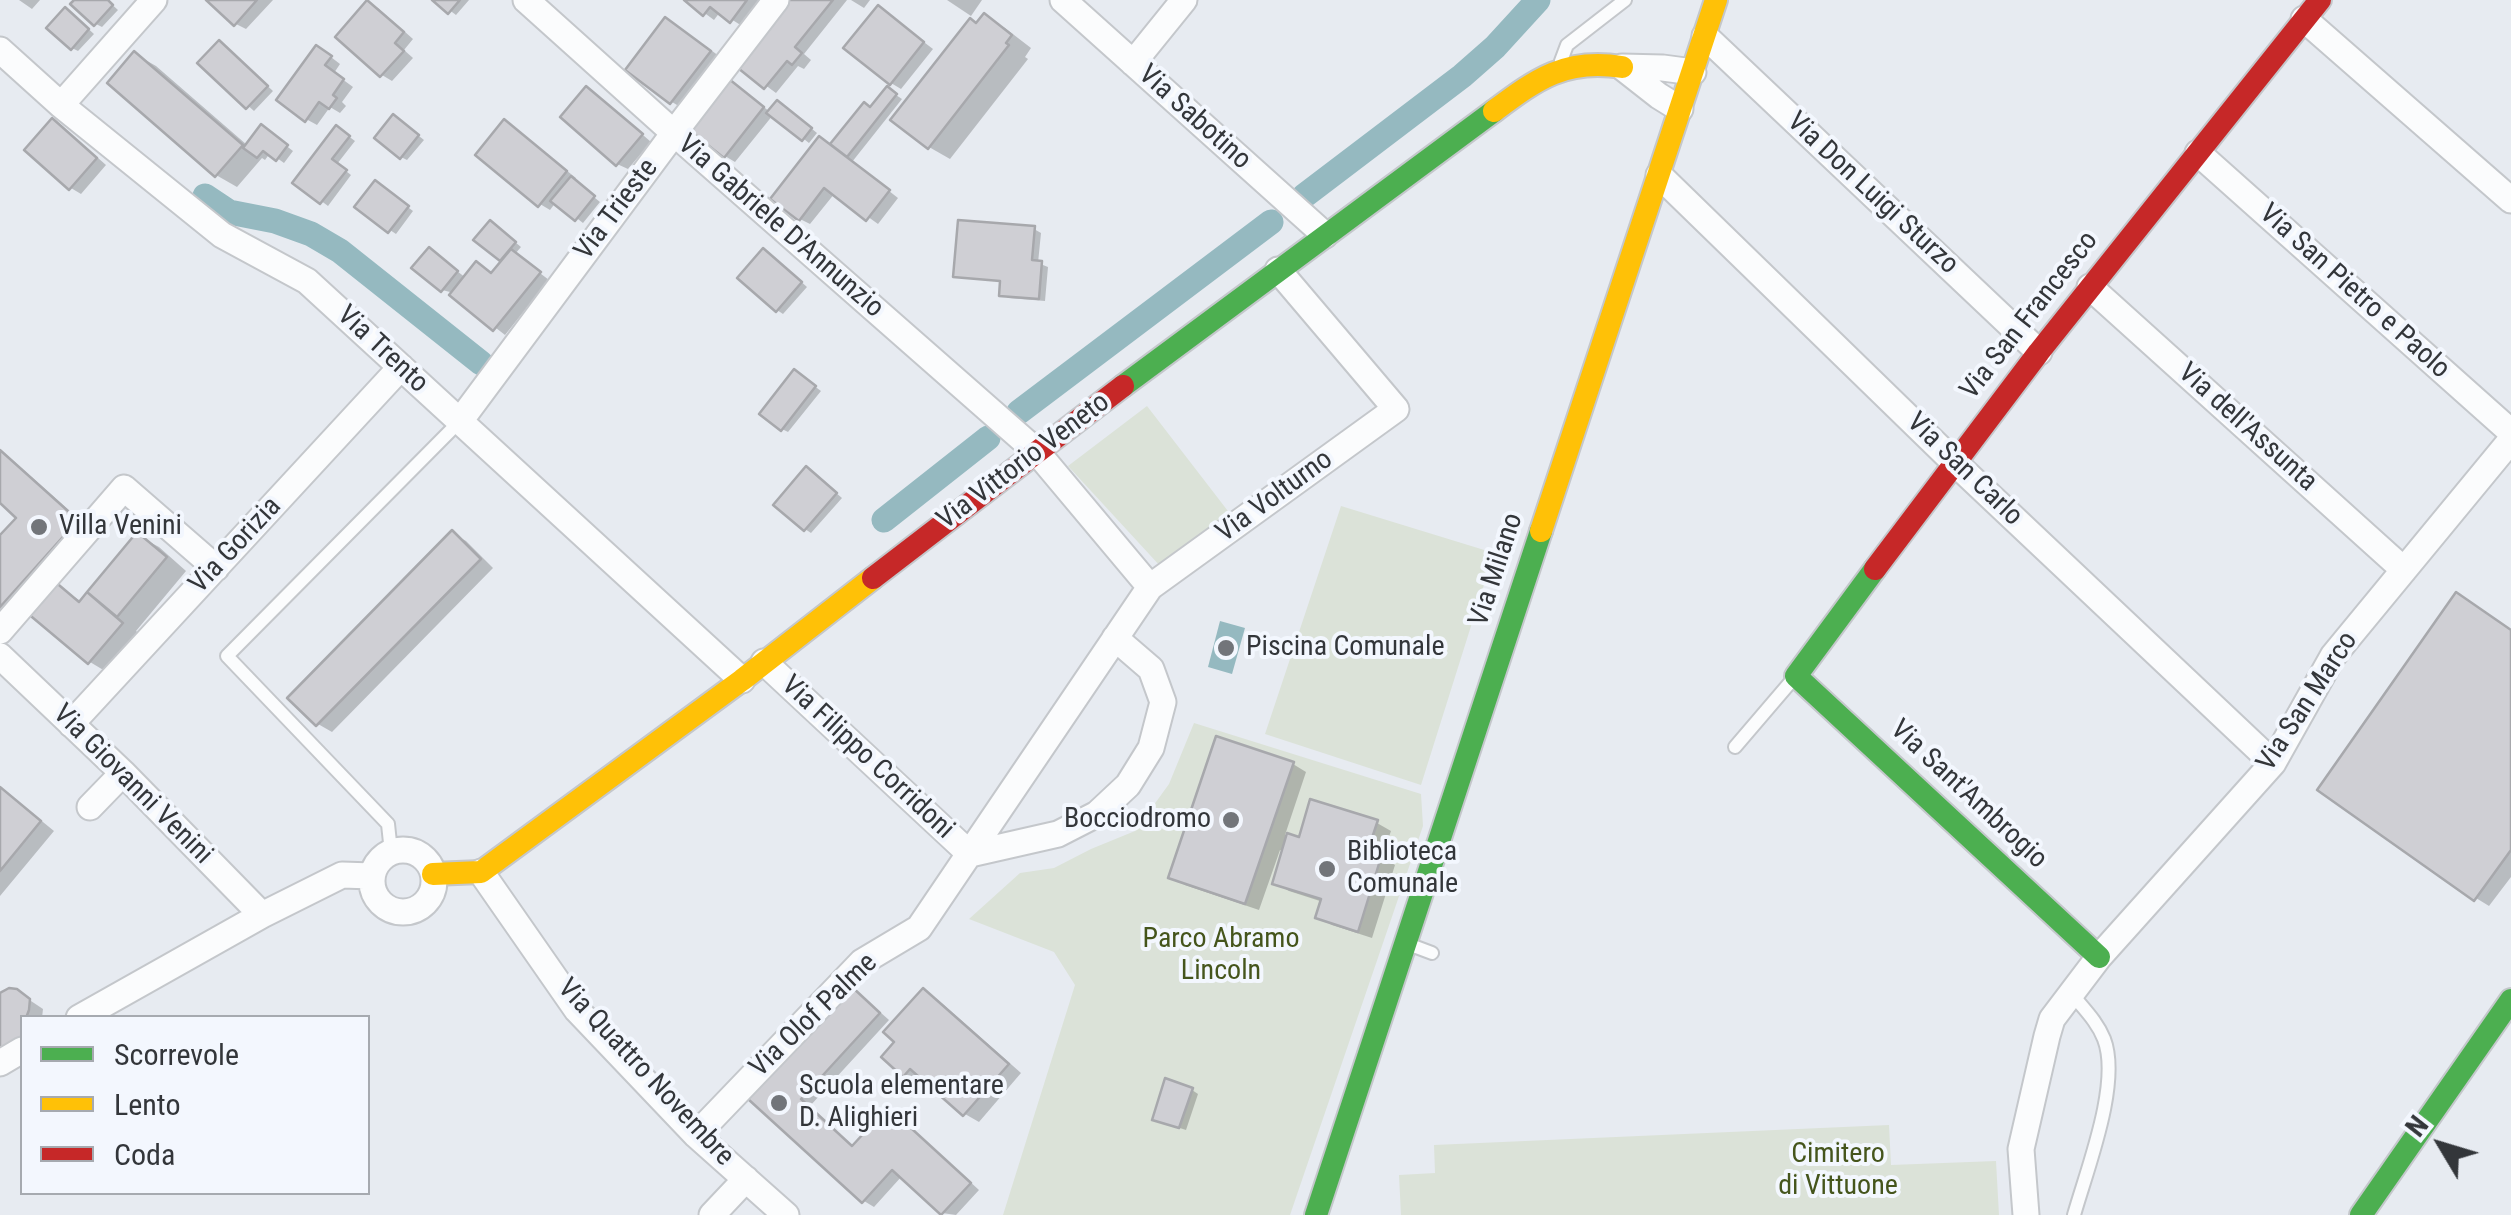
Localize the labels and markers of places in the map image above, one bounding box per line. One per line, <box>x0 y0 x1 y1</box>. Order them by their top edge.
place label: Villa Venini <box>59 510 182 544</box>
marker: Villa Venini <box>28 516 50 538</box>
place label: Piscina Comunale <box>1246 631 1445 665</box>
marker: Piscina Comunale <box>1215 637 1237 659</box>
place label: Bocciodromo <box>1064 803 1211 837</box>
marker: Bocciodromo <box>1220 809 1242 831</box>
place label: Biblioteca Comunale <box>1347 836 1458 902</box>
marker: Biblioteca Comunale <box>1316 858 1338 880</box>
place label: Scuola elementare D. Alighieri <box>799 1070 1004 1136</box>
marker: Scuola elementare D. Alighieri <box>768 1092 790 1114</box>

